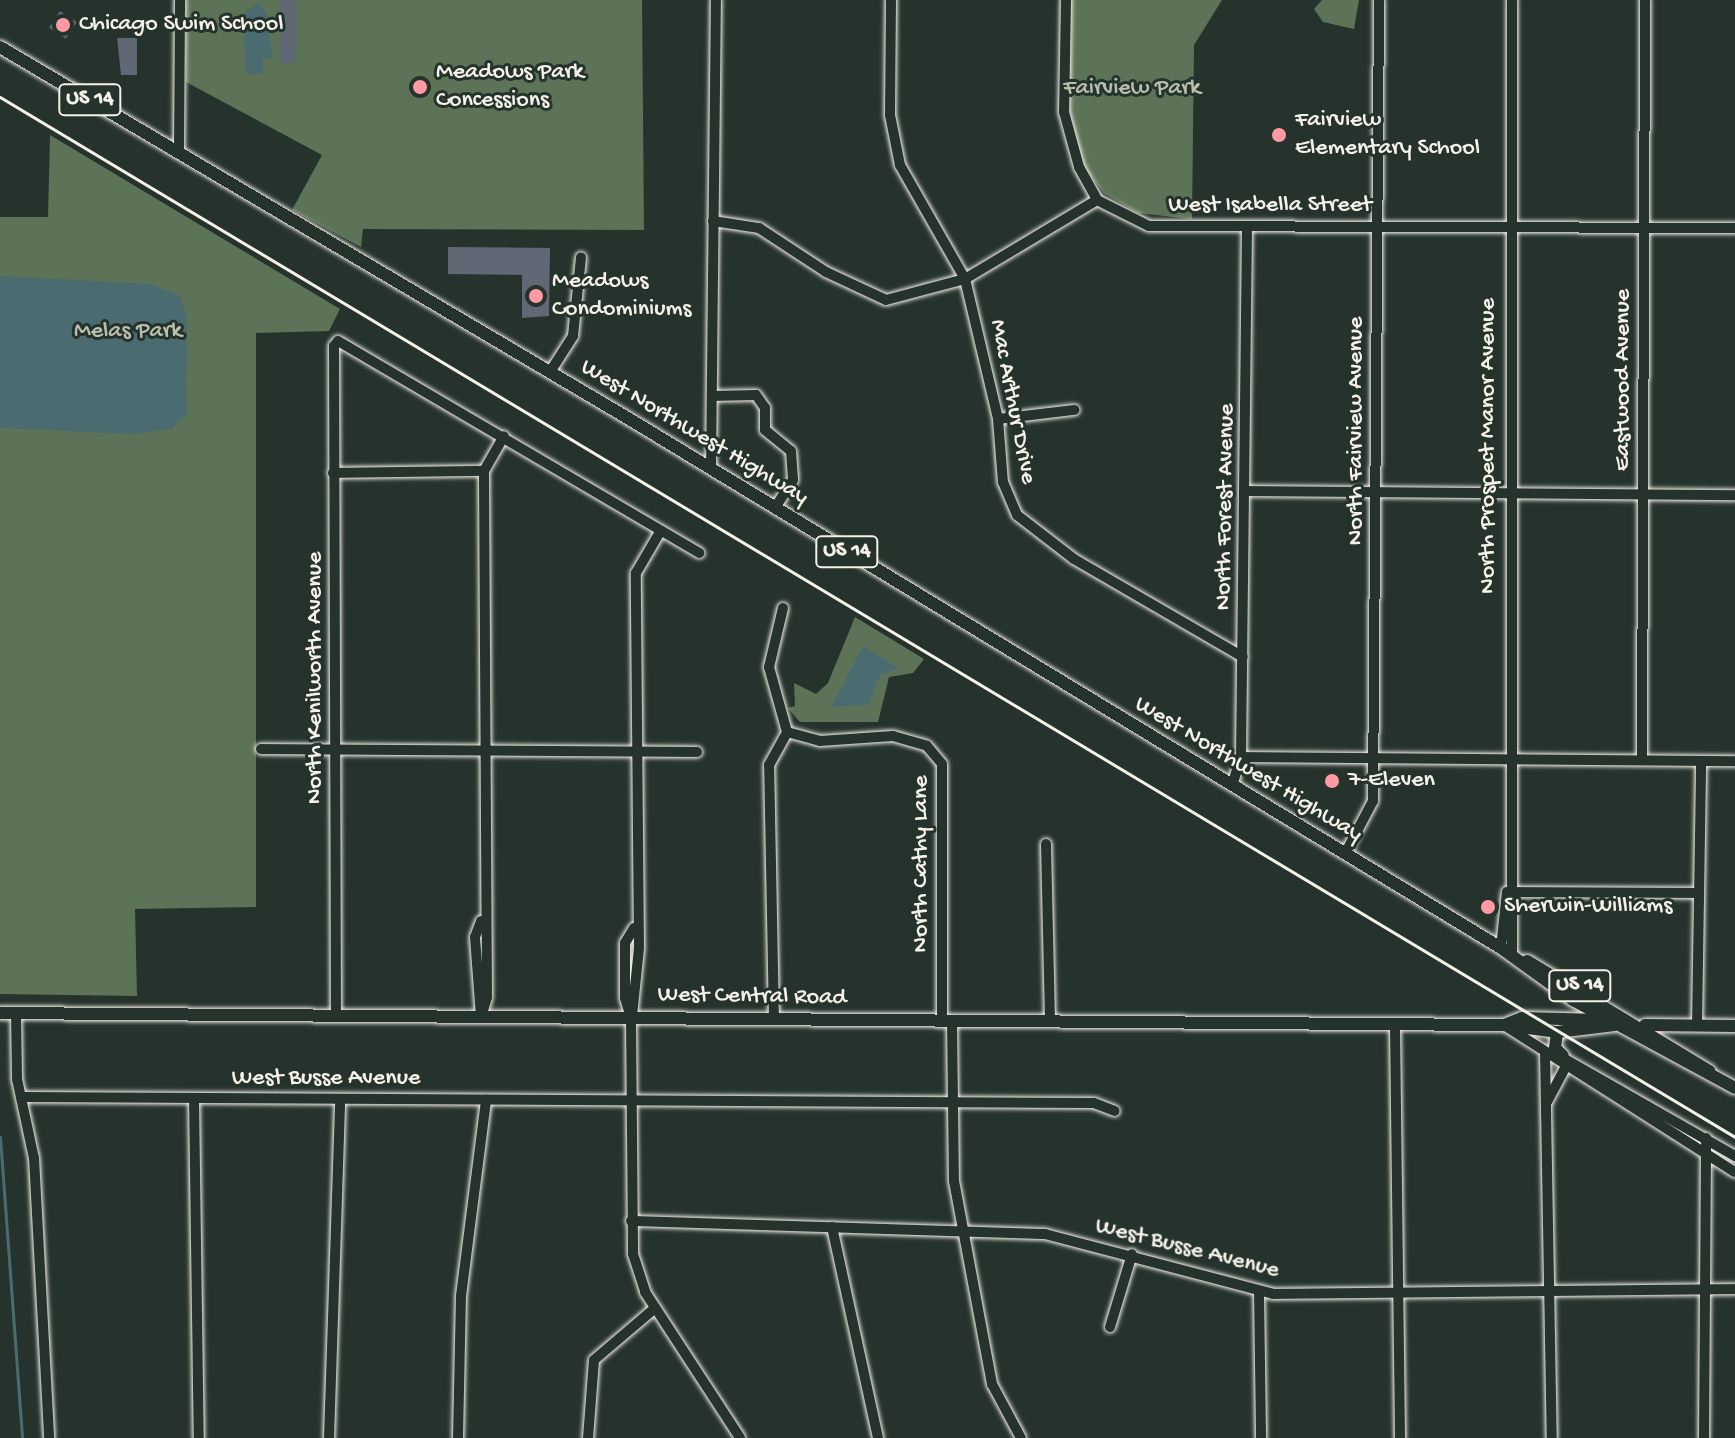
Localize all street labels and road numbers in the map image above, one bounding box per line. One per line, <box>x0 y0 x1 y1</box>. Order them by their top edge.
road number: US 14 <box>58 82 122 118</box>
street label: West Isabella Street <box>1168 192 1372 220</box>
street label: Eastwood Avenue <box>1610 289 1638 471</box>
street label: North Prospect Manor Avenue <box>1475 298 1503 594</box>
street label: Mac Arthur Drive <box>982 317 1042 487</box>
street label: North Fairview Avenue <box>1343 317 1371 545</box>
street label: West Northwest Highway <box>575 353 813 513</box>
street label: North Forest Avenue <box>1210 403 1242 611</box>
road number: US 14 <box>815 534 879 570</box>
street label: North Kenilworth Avenue <box>302 552 330 804</box>
street label: West Northwest Highway <box>1129 690 1367 850</box>
street label: North Cathy Lane <box>908 775 936 953</box>
road number: US 14 <box>1548 968 1612 1004</box>
street label: West Central Road <box>657 981 847 1013</box>
street label: West Busse Avenue <box>232 1065 420 1093</box>
street label: West Busse Avenue <box>1092 1212 1282 1286</box>

